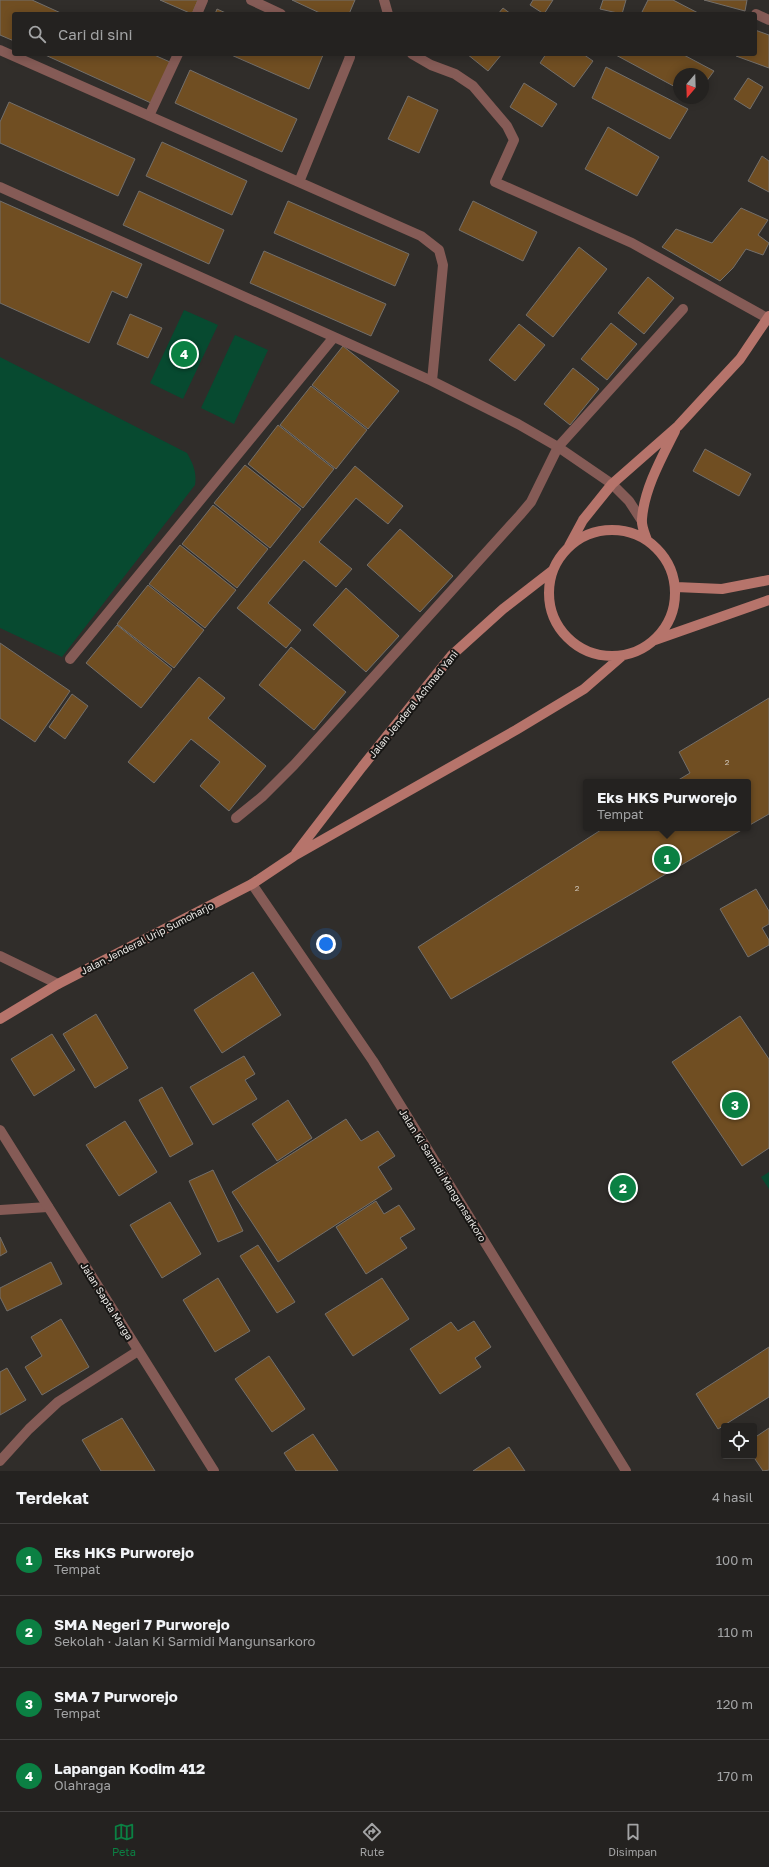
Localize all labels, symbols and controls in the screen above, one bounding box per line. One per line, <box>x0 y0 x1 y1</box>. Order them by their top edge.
search box <box>12 12 757 56</box>
icon: search <box>26 23 48 45</box>
text: Cari di sini <box>58 25 133 43</box>
north arrow <box>673 68 709 104</box>
pin: 4 <box>171 339 197 369</box>
street label: Jalan Jenderal Achmad Yani <box>366 648 460 760</box>
house number: 2 <box>725 757 730 767</box>
popup <box>583 779 751 831</box>
text: Eks HKS Purworejo <box>597 788 737 806</box>
text: Tempat <box>597 806 643 822</box>
pin: 1 <box>654 844 680 874</box>
house number: 2 <box>575 883 580 893</box>
street label: Jalan Jenderal Urip Sumoharjo <box>79 899 215 977</box>
your location <box>316 934 336 954</box>
pin: 3 <box>722 1090 748 1120</box>
street label: Jalan Ki Sarmidi Mangunsarkoro <box>397 1106 489 1244</box>
pin: 2 <box>610 1173 636 1203</box>
street label: Jalan Sapta Marga <box>78 1260 136 1342</box>
map controls <box>721 1423 757 1459</box>
button: locate <box>721 1423 757 1459</box>
text: Terdekat <box>16 1487 89 1508</box>
text: 4 hasil <box>712 1489 753 1505</box>
text: Eks HKS Purworejo <box>54 1543 194 1561</box>
text: 1 <box>26 1552 32 1568</box>
text: 100 m <box>716 1552 753 1568</box>
text: Tempat <box>54 1561 100 1577</box>
text: SMA Negeri 7 Purworejo <box>54 1615 230 1633</box>
text: 2 <box>25 1624 33 1640</box>
text: 110 m <box>718 1624 753 1640</box>
text: Sekolah · Jalan Ki Sarmidi Mangunsarkoro <box>54 1633 315 1649</box>
text: SMA 7 Purworejo <box>54 1687 178 1705</box>
text: 3 <box>25 1696 33 1712</box>
text: 120 m <box>716 1696 753 1712</box>
text: Tempat <box>54 1705 100 1721</box>
text: Lapangan Kodim 412 <box>54 1759 205 1777</box>
text: 4 <box>25 1768 33 1784</box>
text: 170 m <box>717 1768 753 1784</box>
text: Olahraga <box>54 1777 111 1793</box>
tab: Peta <box>112 1821 136 1858</box>
tab: Rute <box>360 1821 384 1858</box>
tab: Disimpan <box>608 1821 657 1858</box>

